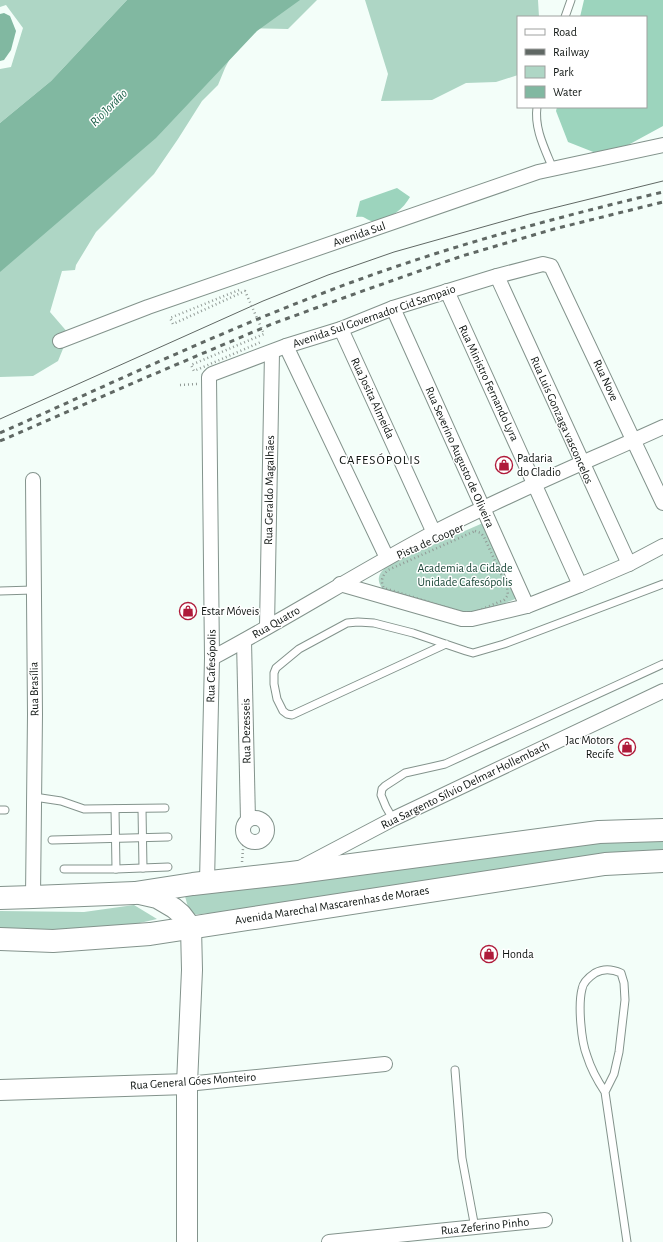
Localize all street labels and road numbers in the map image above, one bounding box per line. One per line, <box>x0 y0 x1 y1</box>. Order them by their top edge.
street label: Avenida Sul <box>331 219 387 249</box>
street label: Avenida Sul Governador Cid Sampaio <box>291 282 457 350</box>
street label: Rua Ministro Fernando Lyra <box>456 323 521 444</box>
street label: Rua Luis Gonzaga vasconcelos <box>528 355 596 485</box>
street label: Rua Josita Almeida <box>349 356 397 441</box>
street label: Rua Nove <box>591 357 621 403</box>
street label: Rua Severino Augusto de Oliveira <box>423 385 497 530</box>
street label: Rua Geraldo Magalhães <box>262 435 276 545</box>
street label: Pista de Cooper <box>395 521 465 561</box>
street label: Rua Quatro <box>250 604 303 641</box>
street label: Rua Cafesópolis <box>204 629 218 703</box>
street label: Rua Brasília <box>28 661 40 716</box>
street label: Rua Dezesseis <box>239 698 253 764</box>
street label: Rua Sargento Sílvio Delmar Hollembach <box>379 739 551 831</box>
street label: Avenida Marechal Mascarenhas de Moraes <box>234 884 430 926</box>
street label: Rua General Góes Monteiro <box>130 1071 257 1091</box>
street label: Rua Zeferino Pinho <box>440 1215 530 1237</box>

